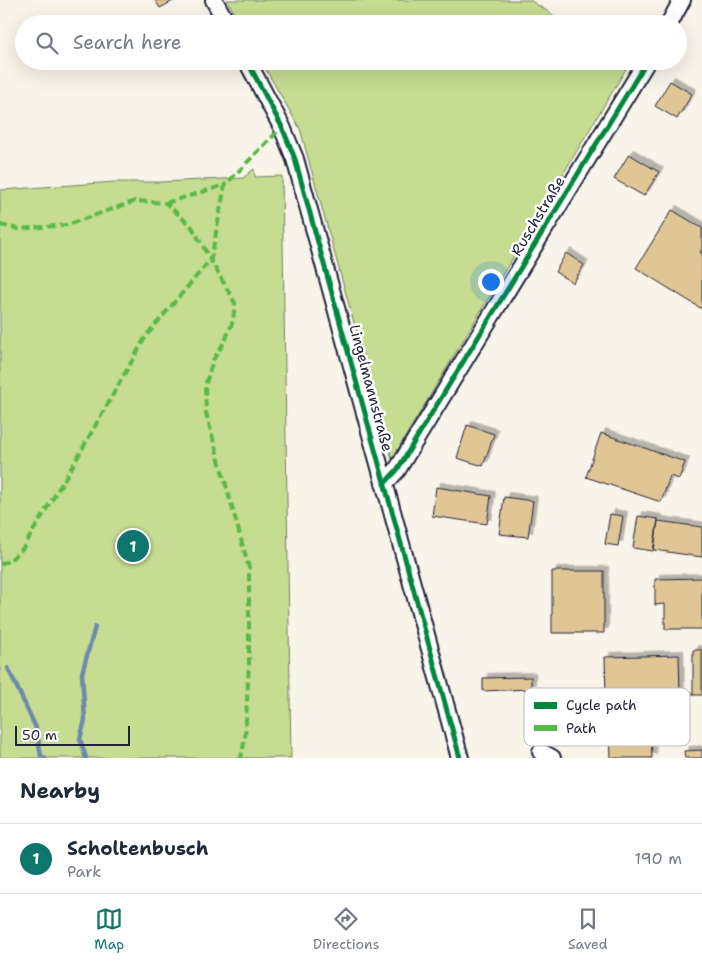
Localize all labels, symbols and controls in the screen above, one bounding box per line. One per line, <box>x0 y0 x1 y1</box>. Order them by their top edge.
search box <box>15 15 687 70</box>
icon: search <box>33 29 61 57</box>
text: Search here <box>73 30 182 55</box>
street label: Ruschstraße <box>506 173 570 259</box>
your location <box>478 269 504 295</box>
street label: Lingelmannstraße <box>344 322 398 454</box>
pin: 1 <box>117 527 149 565</box>
legend <box>524 688 690 746</box>
text: Cycle path <box>566 696 637 714</box>
text: Path <box>566 719 597 737</box>
scale bar <box>15 723 130 746</box>
text: 50 m <box>22 726 57 744</box>
text: Nearby <box>20 777 100 805</box>
text: Scholtenbusch <box>67 836 208 861</box>
text: 1 <box>32 848 40 869</box>
text: 190 m <box>635 848 682 869</box>
text: Park <box>67 861 101 882</box>
tab: Map <box>94 905 124 953</box>
tab: Directions <box>313 905 380 953</box>
tab: Saved <box>568 905 608 953</box>

